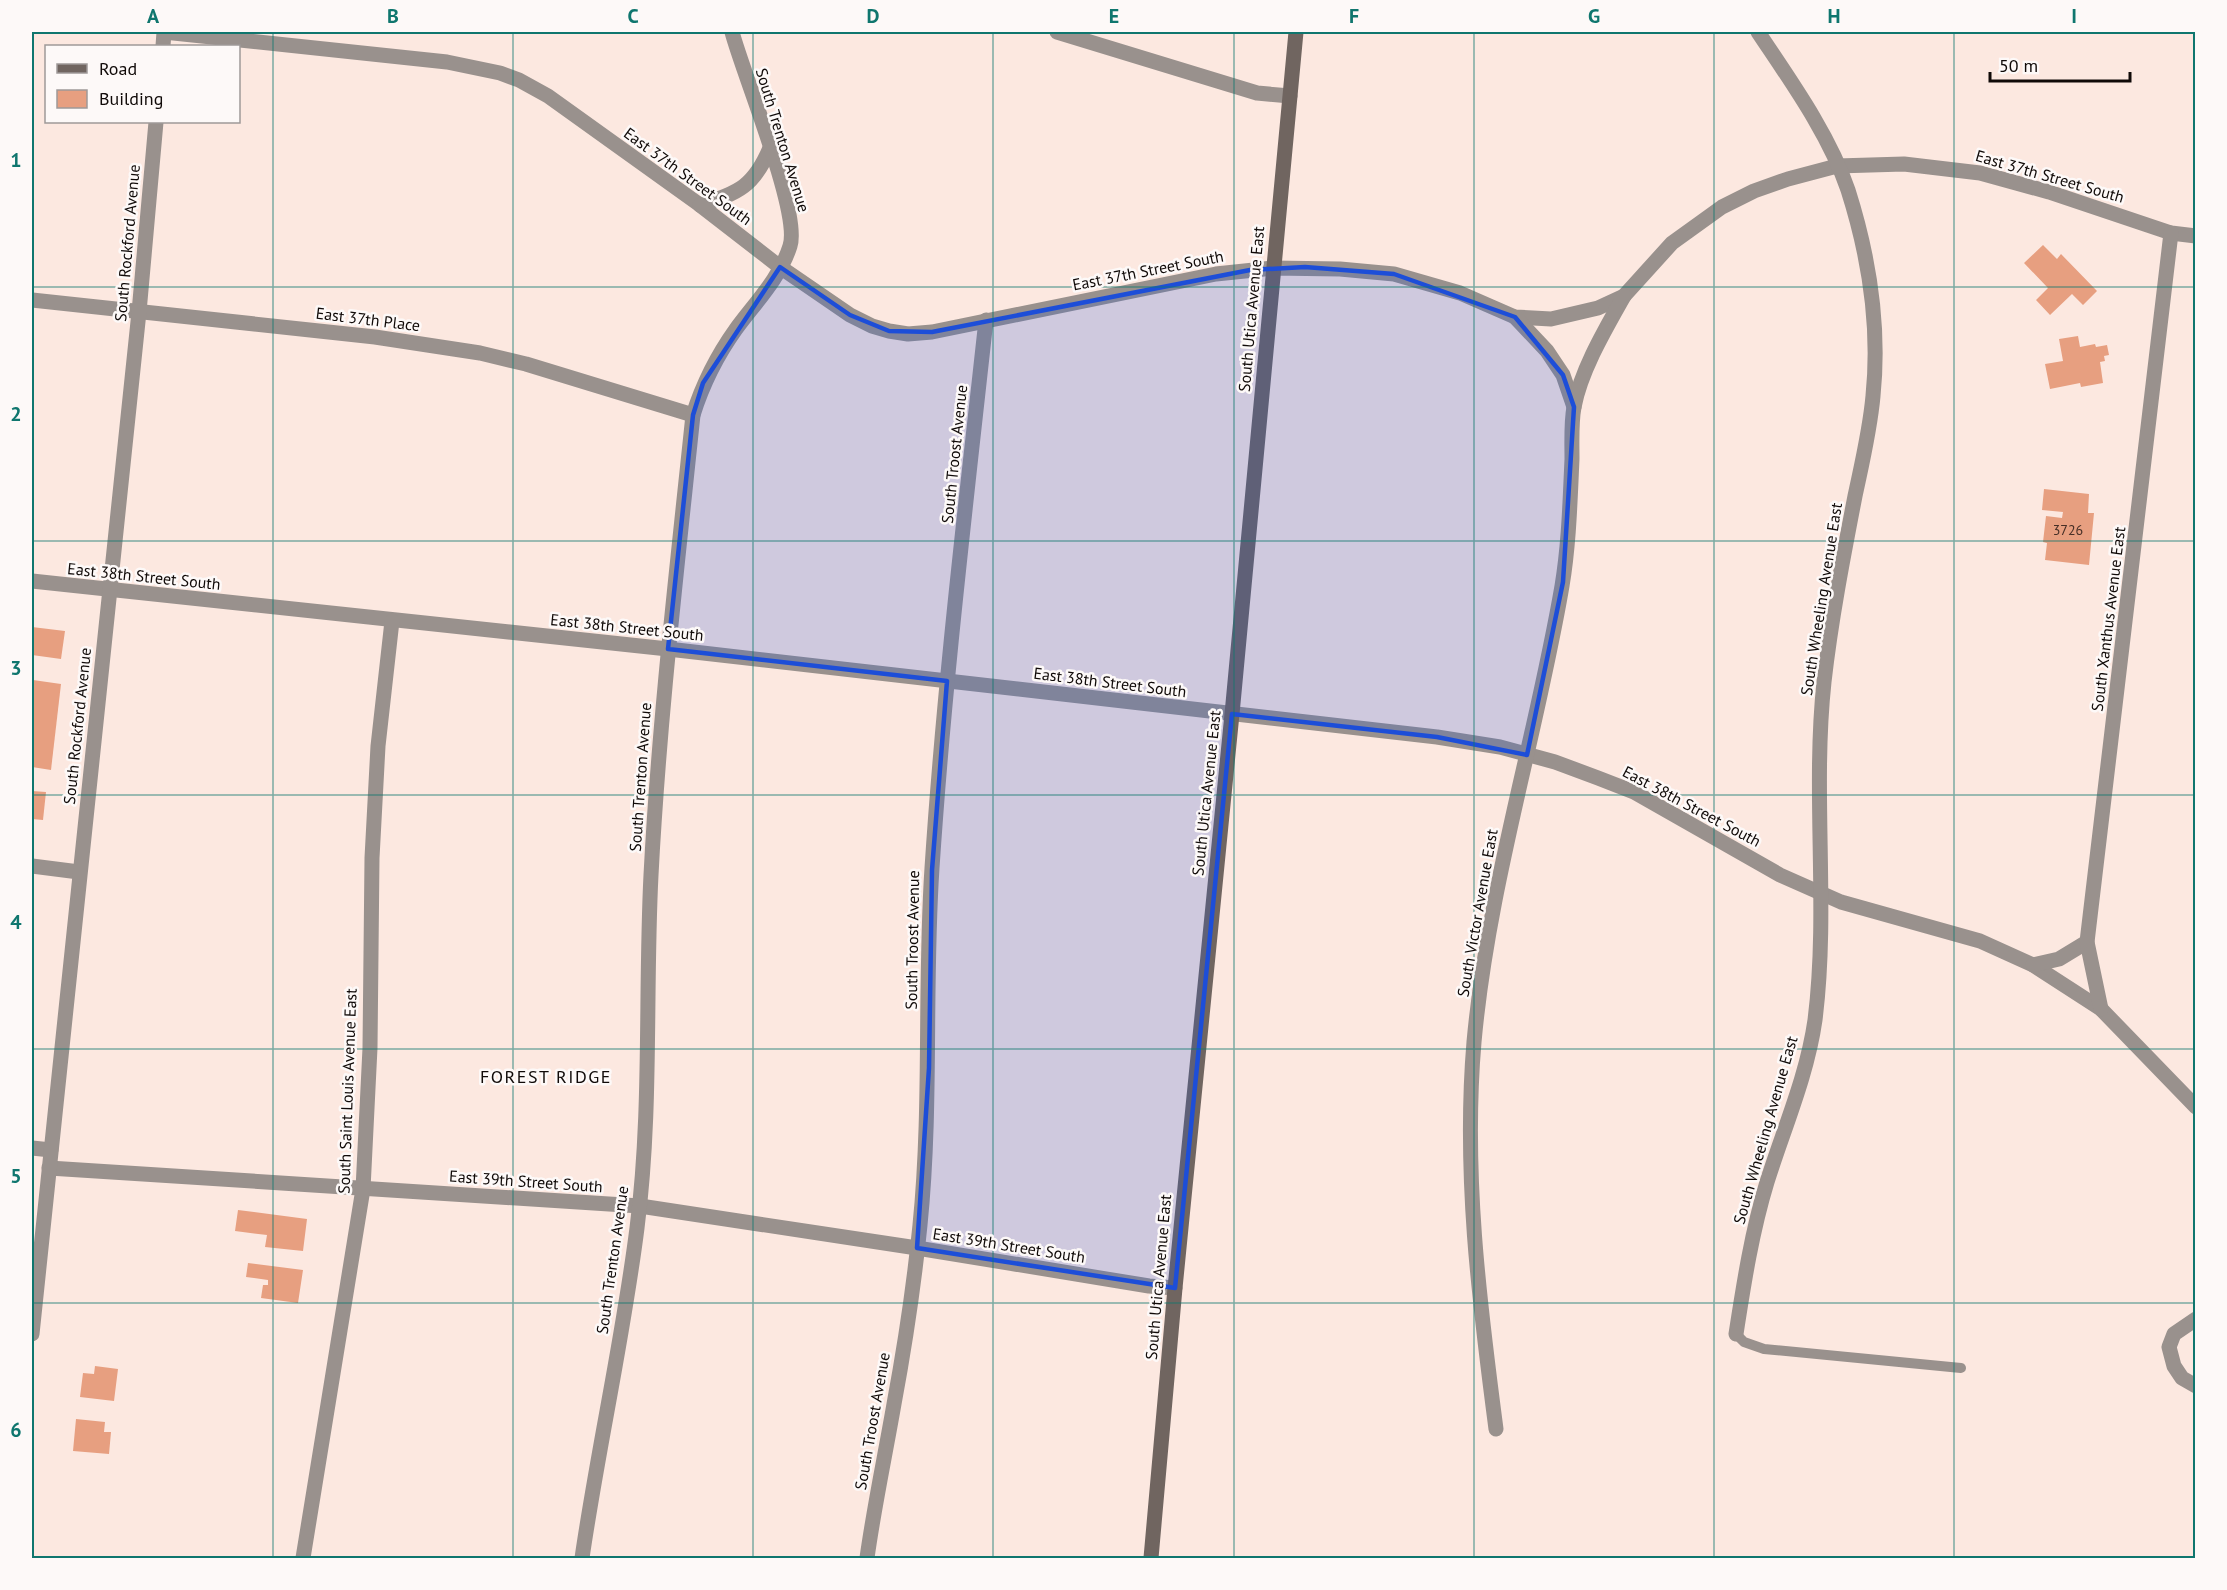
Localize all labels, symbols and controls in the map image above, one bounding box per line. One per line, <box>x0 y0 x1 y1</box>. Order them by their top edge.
text: A <box>147 3 160 29</box>
text: B <box>387 3 399 29</box>
text: C <box>627 3 639 29</box>
text: D <box>867 3 880 29</box>
text: E <box>1109 3 1119 29</box>
text: F <box>1349 3 1359 29</box>
text: G <box>1588 3 1600 29</box>
text: H <box>1827 3 1841 29</box>
text: I <box>2071 3 2077 29</box>
legend <box>45 45 240 123</box>
scale bar <box>1990 45 2130 83</box>
text: 50 m <box>1999 54 2038 77</box>
text: Road <box>99 57 137 80</box>
street label: South Trenton Avenue <box>752 66 814 214</box>
text: Building <box>99 87 163 110</box>
street label: East 37th Street South <box>620 123 756 229</box>
street label: East 37th Street South <box>1973 145 2127 207</box>
text: 1 <box>10 147 22 173</box>
street label: South Rockford Avenue <box>110 164 144 322</box>
street label: South Utica Avenue East <box>1234 225 1268 393</box>
street label: East 37th Street South <box>1071 246 1225 294</box>
street label: East 37th Place <box>315 303 421 335</box>
street label: South Troost Avenue <box>937 384 971 524</box>
text: 2 <box>10 401 22 427</box>
street label: South Wheeling Avenue East <box>1796 501 1846 697</box>
house number: 3726 <box>2053 521 2083 539</box>
street label: South Xanthus Avenue East <box>2087 525 2129 713</box>
street label: East 38th Street South <box>66 558 222 594</box>
street label: East 38th Street South <box>549 609 705 645</box>
street label: South Rockford Avenue <box>59 647 95 805</box>
text: 3 <box>10 655 22 681</box>
street label: East 38th Street South <box>1032 663 1188 701</box>
street label: South Trenton Avenue <box>625 702 655 852</box>
street label: South Utica Avenue East <box>1187 709 1225 877</box>
street label: East 38th Street South <box>1619 761 1765 851</box>
street label: South Victor Avenue East <box>1452 827 1502 999</box>
street label: South Troost Avenue <box>901 870 923 1010</box>
text: 4 <box>10 909 22 935</box>
street label: South Saint Louis Avenue East <box>333 987 361 1194</box>
street label: South Wheeling Avenue East <box>1729 1033 1802 1226</box>
district label: FOREST RIDGE <box>480 1065 612 1088</box>
text: 5 <box>10 1163 22 1189</box>
street label: East 39th Street South <box>449 1166 603 1196</box>
street label: South Trenton Avenue <box>592 1185 632 1335</box>
street label: South Utica Avenue East <box>1141 1193 1175 1361</box>
street label: East 39th Street South <box>931 1223 1087 1267</box>
street label: South Troost Avenue <box>850 1351 894 1491</box>
text: 6 <box>10 1417 22 1443</box>

